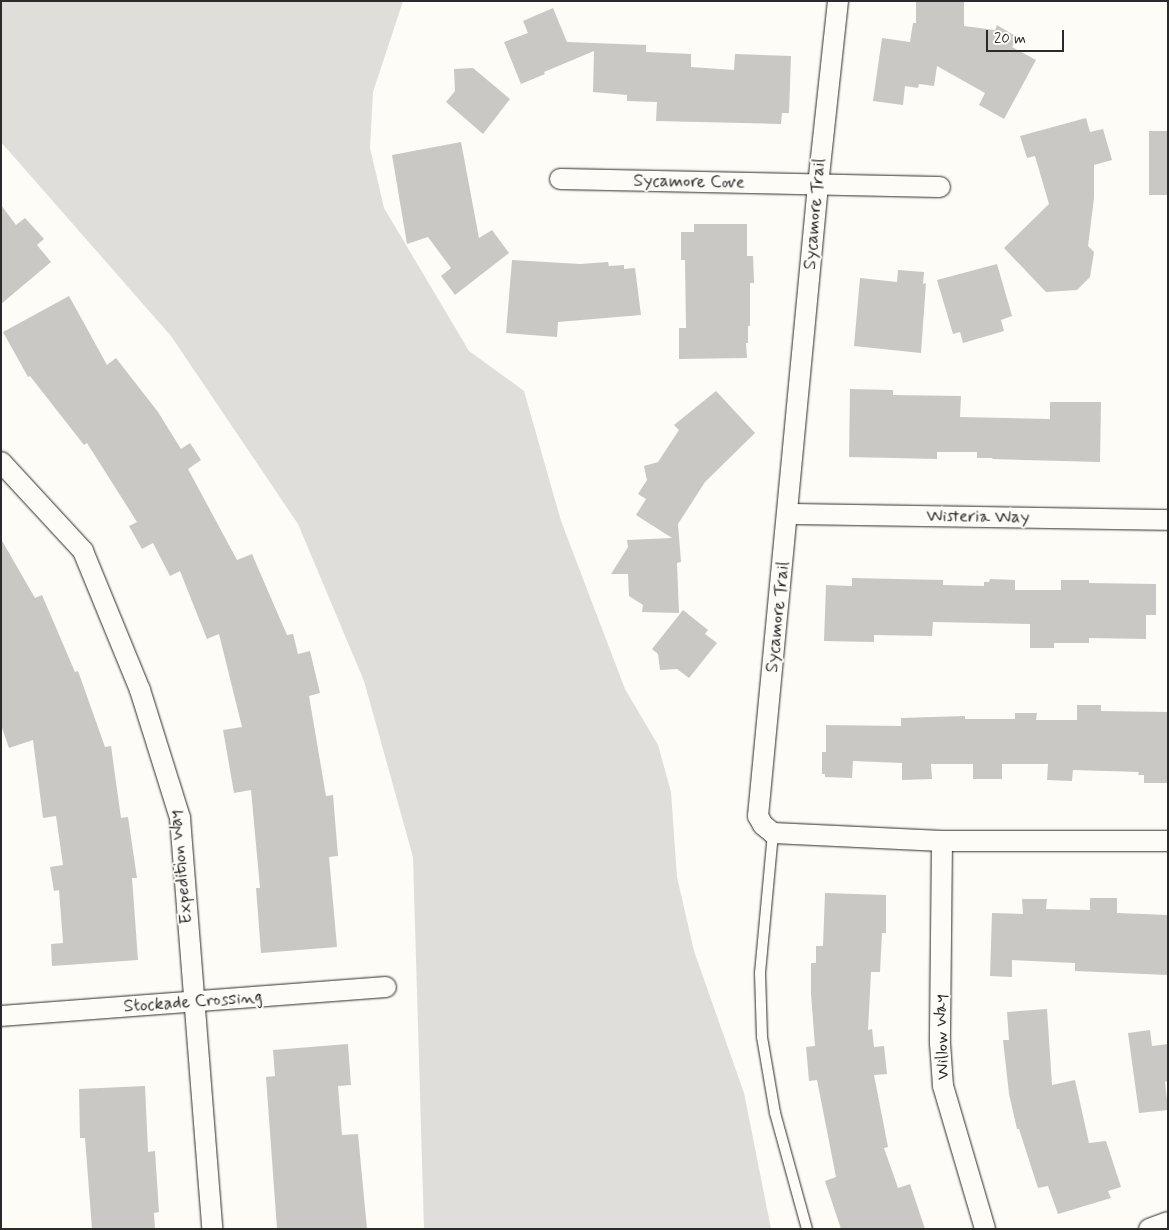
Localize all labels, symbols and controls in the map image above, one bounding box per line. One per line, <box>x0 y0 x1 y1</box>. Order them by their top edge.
scale bar <box>989 20 1066 52</box>
text: 20 m <box>994 29 1026 49</box>
street label: Sycamore Trail <box>799 159 831 269</box>
street label: Sycamore Cove <box>633 170 745 194</box>
street label: Wisteria Way <box>926 505 1030 529</box>
street label: Sycamore Trail <box>762 561 794 673</box>
street label: Expedition Way <box>164 807 198 927</box>
street label: Stockade Crossing <box>122 986 264 1018</box>
street label: Willow Way <box>930 993 954 1081</box>

